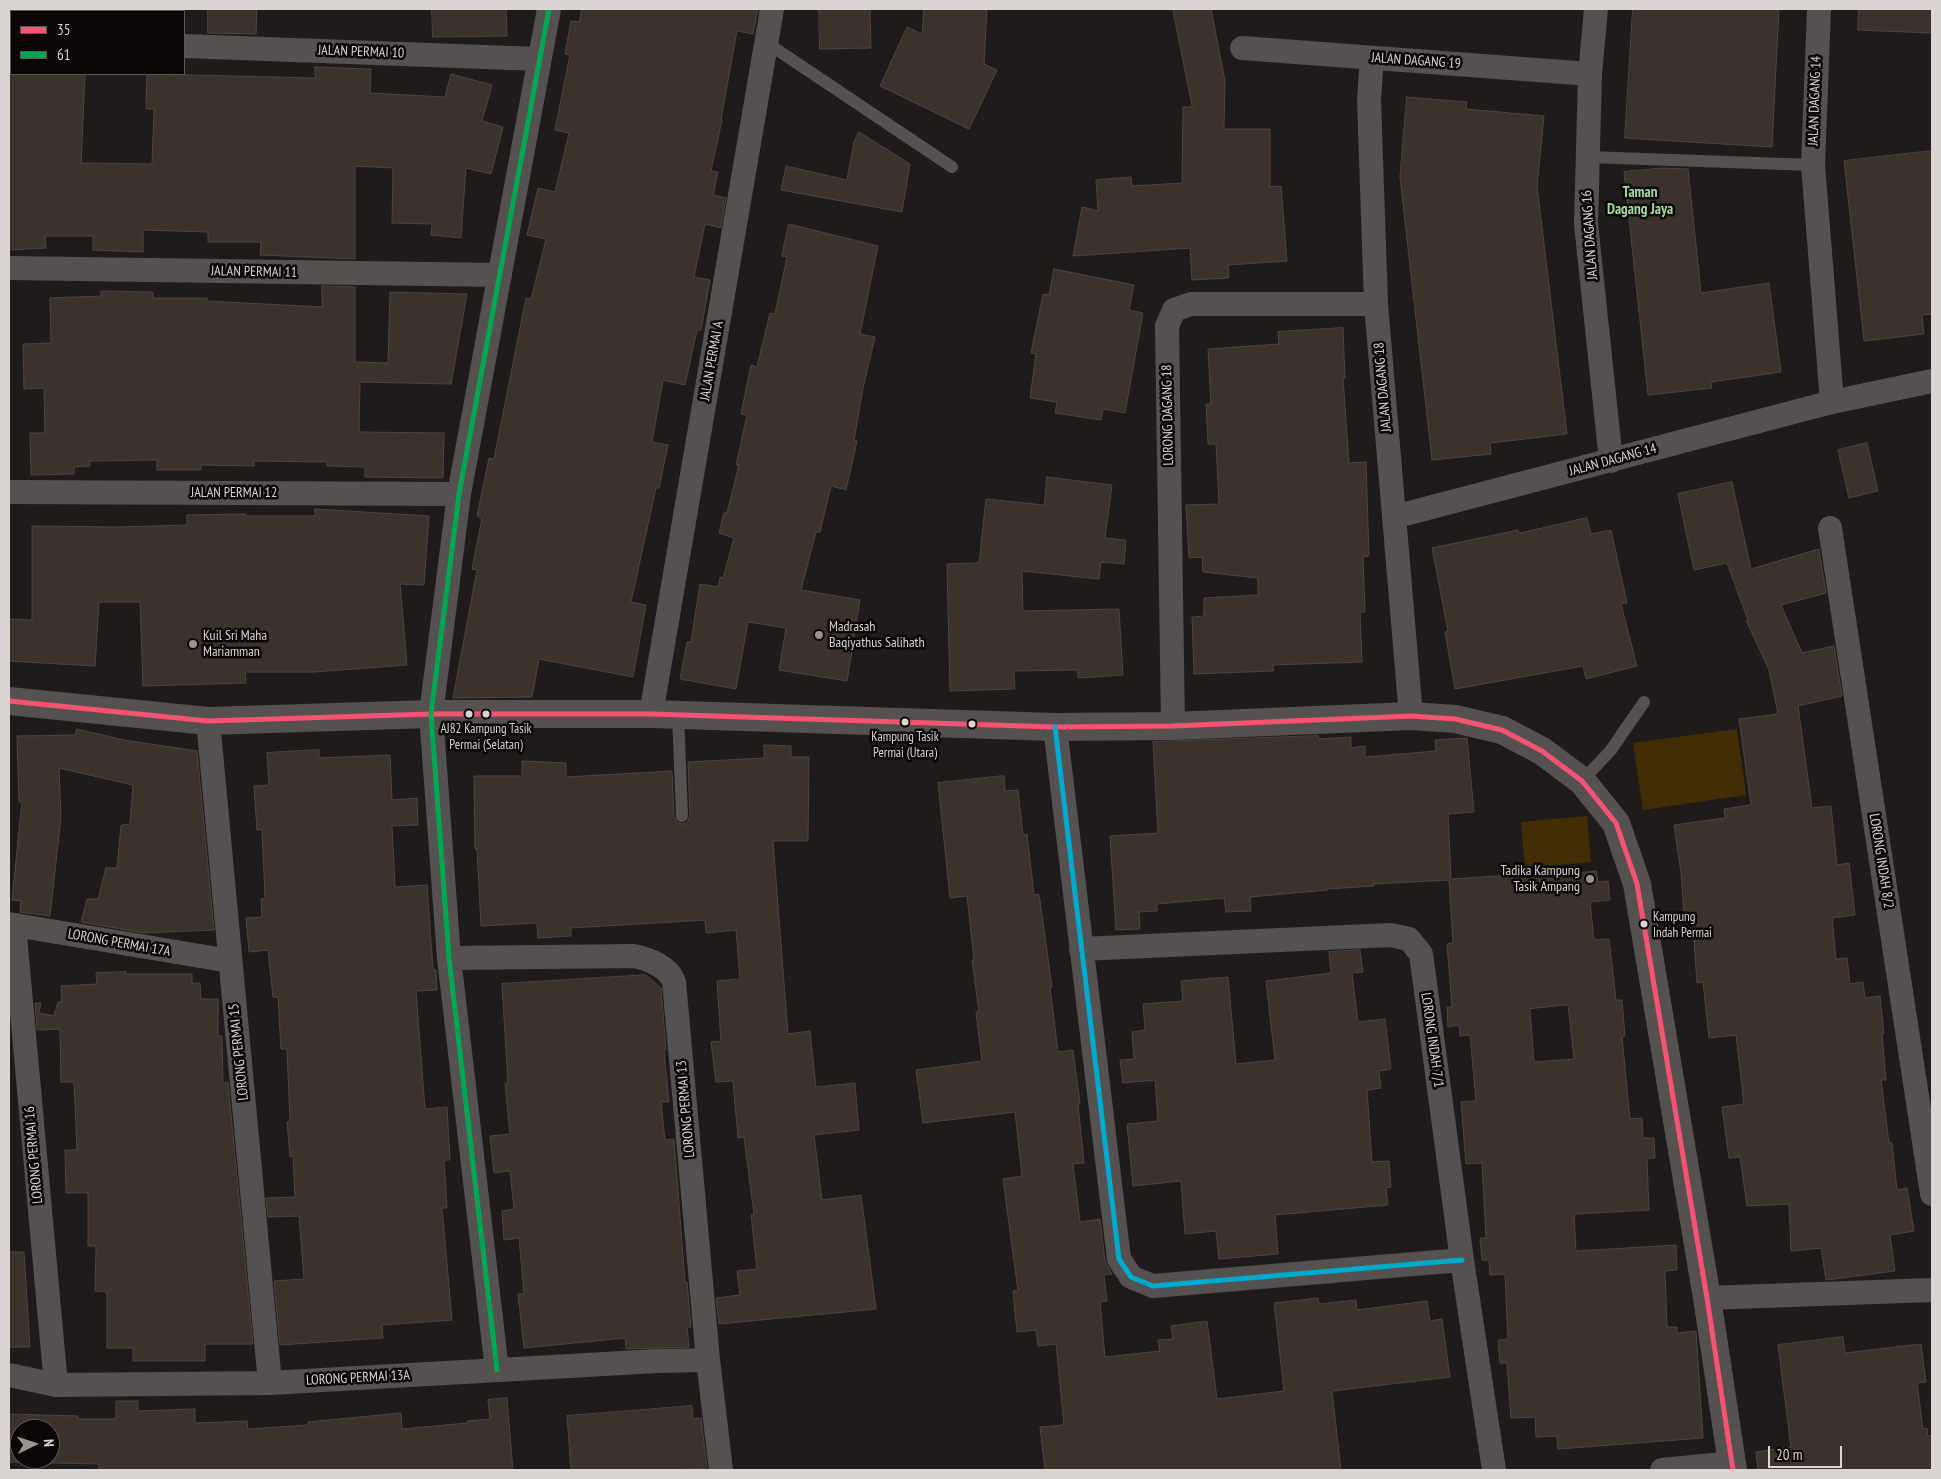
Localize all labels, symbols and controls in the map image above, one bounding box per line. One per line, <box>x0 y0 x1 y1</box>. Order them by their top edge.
legend <box>10 10 185 75</box>
text: 35 <box>57 20 71 39</box>
street label: JALAN PERMAI 10 <box>318 42 404 62</box>
text: 61 <box>57 45 71 64</box>
street label: JALAN DAGANG 19 <box>1371 49 1461 73</box>
street label: JALAN DAGANG 14 <box>1805 56 1825 146</box>
district label: Taman Dagang Jaya <box>1607 184 1673 219</box>
street label: JALAN DAGANG 16 <box>1578 190 1602 280</box>
street label: JALAN PERMAI 11 <box>211 263 297 281</box>
street label: JALAN PERMAI A <box>697 320 727 402</box>
street label: JALAN DAGANG 18 <box>1371 341 1395 433</box>
street label: LORONG DAGANG 18 <box>1159 364 1177 466</box>
street label: JALAN DAGANG 14 <box>1567 440 1659 480</box>
street label: JALAN PERMAI 12 <box>191 485 277 501</box>
place label: Madrasah Baqiyathus Salihath <box>829 619 925 652</box>
place label: Kuil Sri Maha Mariamman <box>203 628 267 660</box>
marker: Madrasah Baqiyathus Salihath <box>813 629 825 641</box>
marker: Kuil Sri Maha Mariamman <box>187 638 199 650</box>
unlabelled marker <box>464 709 474 719</box>
marker: AJ82 Kampung Tasik Permai (Selatan) <box>481 709 491 719</box>
marker: Kampung Tasik Permai (Utara) <box>900 717 910 727</box>
unlabelled marker <box>967 719 977 729</box>
place label: AJ82 Kampung Tasik Permai (Selatan) <box>440 721 532 752</box>
place label: Kampung Tasik Permai (Utara) <box>871 729 939 760</box>
street label: LORONG INDAH 8/2 <box>1865 812 1897 910</box>
place label: Tadika Kampung Tasik Ampang <box>1501 863 1580 896</box>
marker: Tadika Kampung Tasik Ampang <box>1584 873 1596 885</box>
place label: Kampung Indah Permai <box>1653 909 1712 940</box>
marker: Kampung Indah Permai <box>1639 919 1649 929</box>
street label: LORONG PERMAI 17A <box>66 926 172 960</box>
street label: LORONG INDAH 7/1 <box>1417 991 1447 1089</box>
street label: LORONG PERMAI 15 <box>226 1003 252 1101</box>
street label: LORONG PERMAI 13 <box>673 1060 699 1158</box>
street label: LORONG PERMAI 16 <box>21 1106 47 1204</box>
street label: LORONG PERMAI 13A <box>306 1367 410 1389</box>
north arrow <box>10 1419 60 1469</box>
scale bar <box>1771 1436 1845 1468</box>
text: N <box>40 1439 58 1447</box>
text: 20 m <box>1776 1445 1802 1464</box>

